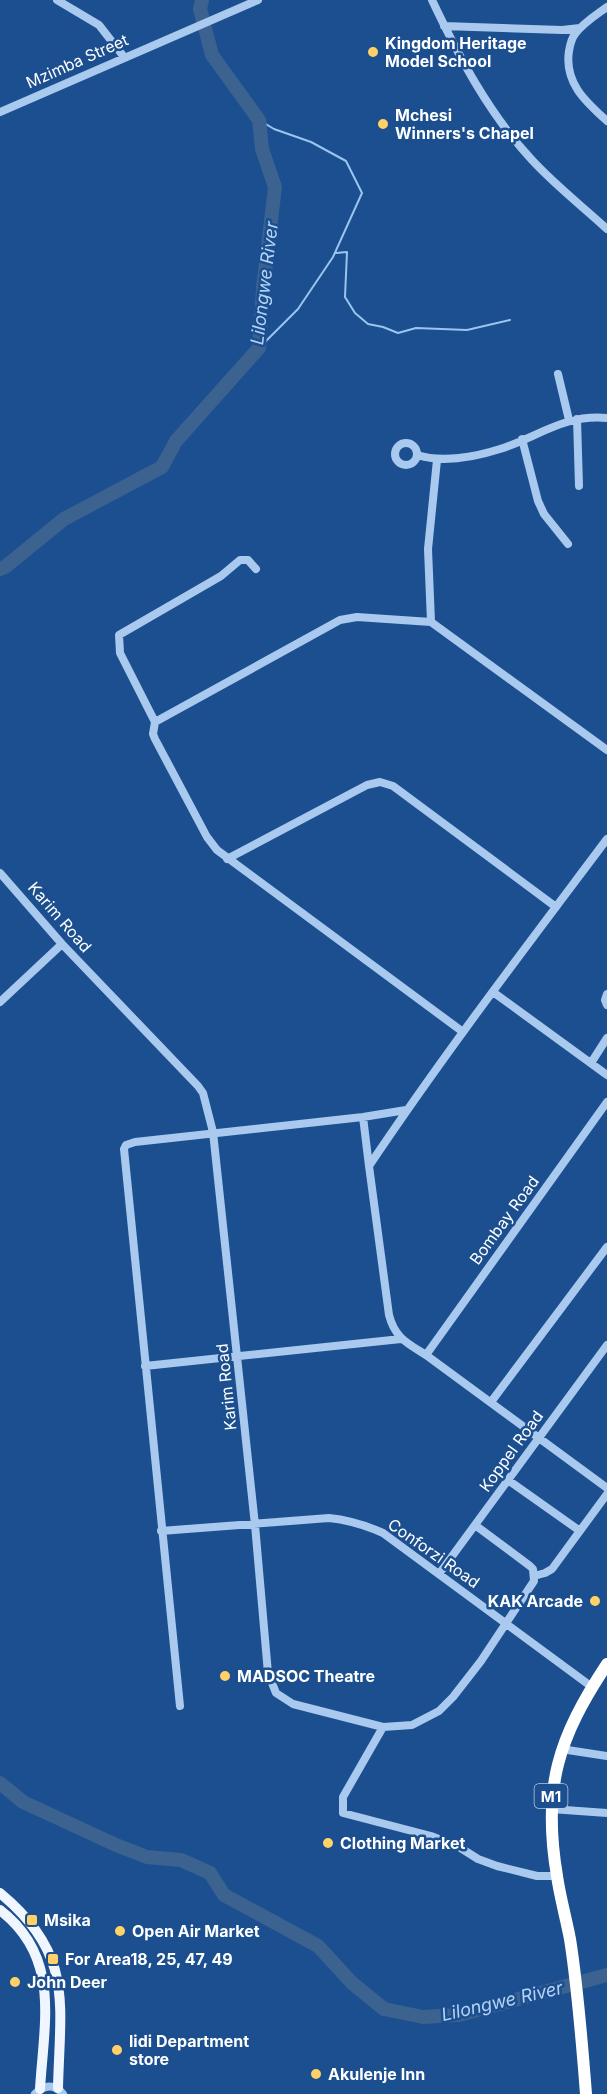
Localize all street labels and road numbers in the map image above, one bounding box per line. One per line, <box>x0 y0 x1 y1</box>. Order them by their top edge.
street label: Mzimba Street <box>23 30 131 92</box>
street label: Karim Road <box>24 878 96 956</box>
street label: Bombay Road <box>465 1172 543 1268</box>
street label: Karim Road <box>212 1343 240 1431</box>
street label: Koppel Road <box>475 1406 547 1496</box>
street label: Conforzi Road <box>384 1514 484 1592</box>
road number: M1 <box>534 1784 568 1808</box>

